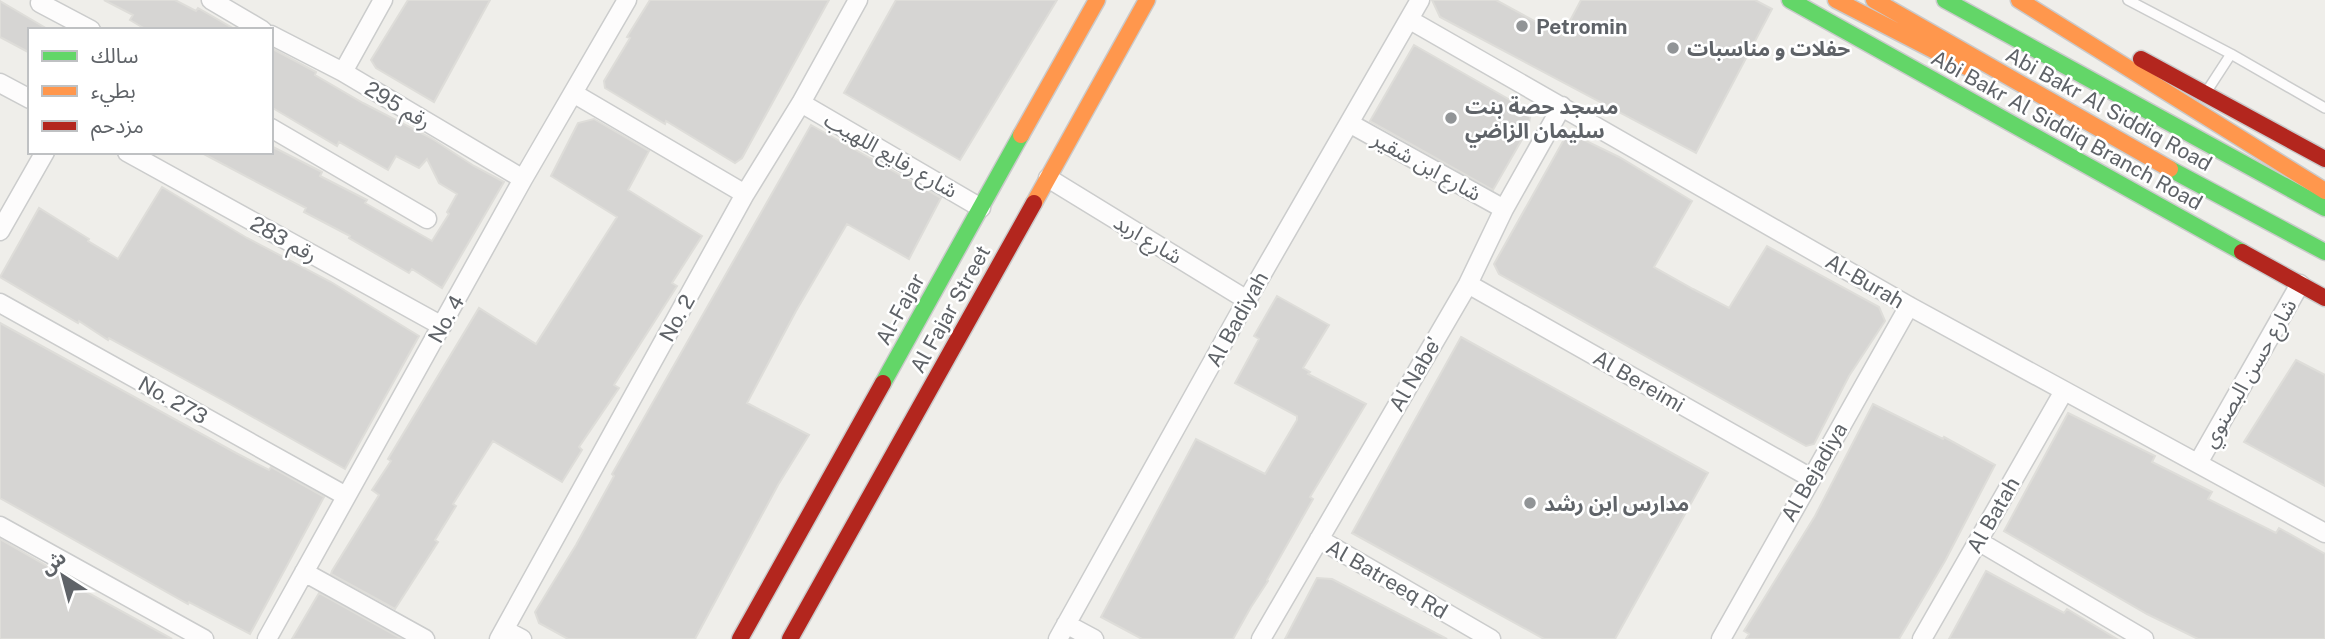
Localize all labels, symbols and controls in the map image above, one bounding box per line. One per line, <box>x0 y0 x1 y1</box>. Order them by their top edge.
place label: Petromin <box>1536 14 1628 39</box>
marker: Petromin <box>1514 18 1530 34</box>
legend <box>28 28 273 154</box>
place label: حفلات و مناسبات <box>1687 36 1850 61</box>
marker: حفلات و مناسبات <box>1665 40 1681 56</box>
street label: Abi Bakr Al Siddiq Road <box>2002 42 2216 176</box>
text: سالك <box>91 43 138 68</box>
street label: Abi Bakr Al Siddiq Branch Road <box>1927 45 2207 215</box>
street label: رقم 295 <box>359 76 435 137</box>
text: بطيء <box>91 78 136 107</box>
place label: مسجد حصة بنت سليمان الزاضي <box>1465 94 1619 147</box>
street label: شارع رفايع اللهيب <box>819 107 962 206</box>
marker: مسجد حصة بنت سليمان الزاضي <box>1443 110 1459 126</box>
text: مزدحم <box>91 113 144 141</box>
street label: شارع ابن شقير <box>1366 125 1486 209</box>
street label: شارع اربد <box>1108 209 1187 272</box>
street label: رقم 283 <box>245 210 322 270</box>
street label: Al Fajar Street <box>905 241 995 377</box>
street label: Al-Burah <box>1821 248 1909 314</box>
street label: Al Badiyah <box>1201 267 1273 371</box>
street label: Al-Fajar <box>870 269 930 349</box>
street label: No. 2 <box>654 290 700 346</box>
street label: No. 4 <box>423 291 469 347</box>
street label: شارع حسن البصنوي <box>2196 294 2305 454</box>
street label: Al Nabe' <box>1384 332 1446 416</box>
street label: Al Bereimi <box>1589 345 1689 417</box>
street label: No. 273 <box>134 371 212 429</box>
street label: Al Bejadiya <box>1776 418 1852 526</box>
street label: Al Batah <box>1961 473 2025 557</box>
place label: مدارس ابن رشد <box>1544 491 1689 516</box>
marker: مدارس ابن رشد <box>1522 495 1538 511</box>
street label: Al Batreeq Rd <box>1322 534 1452 624</box>
north arrow <box>28 541 98 611</box>
text: ش <box>36 546 70 579</box>

